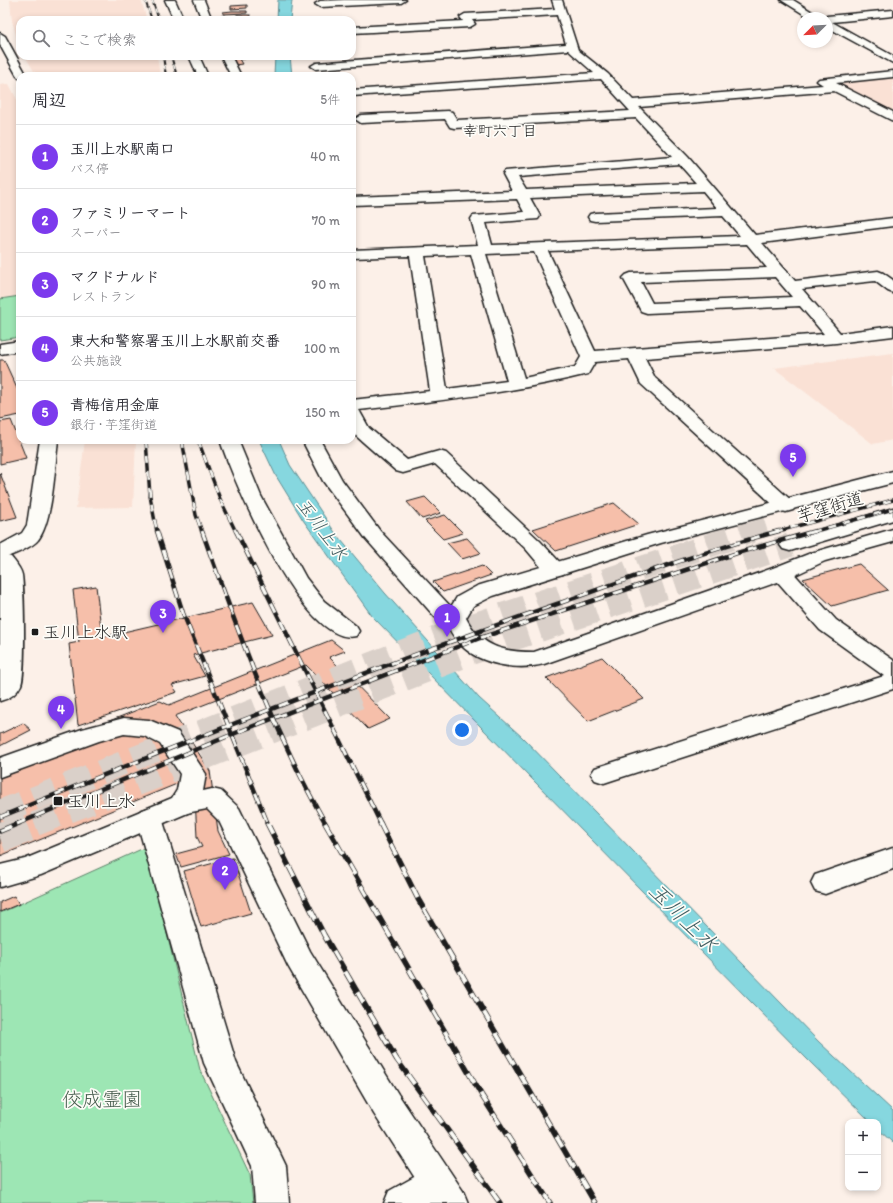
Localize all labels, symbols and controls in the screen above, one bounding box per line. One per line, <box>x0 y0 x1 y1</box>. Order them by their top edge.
north arrow <box>797 12 833 48</box>
search box <box>16 16 356 60</box>
icon: search <box>30 27 52 49</box>
text: ここで検索 <box>62 31 137 49</box>
text: 周辺 <box>32 90 66 110</box>
text: 5件 <box>320 92 340 107</box>
district label: 幸町六丁目 <box>462 122 538 140</box>
text: 玉川上水駅南口 <box>70 140 175 158</box>
text: 1 <box>42 149 48 164</box>
text: 40 m <box>310 149 340 164</box>
text: バス停 <box>70 161 109 176</box>
text: ファミリーマート <box>70 204 191 222</box>
text: 2 <box>42 213 48 228</box>
text: 70 m <box>312 213 340 228</box>
text: スーパー <box>70 225 121 240</box>
text: マクドナルド <box>70 268 159 286</box>
text: 3 <box>41 277 49 292</box>
text: 90 m <box>311 277 340 292</box>
text: レストラン <box>70 289 136 304</box>
text: 東大和警察署玉川上水駅前交番 <box>70 332 280 350</box>
text: 4 <box>41 341 49 356</box>
text: 100 m <box>304 341 340 356</box>
text: 公共施設 <box>70 353 122 368</box>
text: 青梅信用金庫 <box>70 396 160 414</box>
text: 5 <box>42 405 48 420</box>
text: 150 m <box>305 405 340 420</box>
text: 銀行 · 芋窪街道 <box>70 417 157 432</box>
pin: 5 <box>780 444 806 477</box>
street label: 芋窪街道 <box>795 487 865 527</box>
water label: 玉川上水 <box>292 494 352 564</box>
pin: 3 <box>150 600 176 633</box>
pin: 1 <box>434 604 460 637</box>
place label: 玉川上水駅 <box>43 622 128 642</box>
marker: 玉川上水駅 <box>30 627 40 637</box>
pin: 4 <box>48 696 74 729</box>
your location <box>452 720 472 740</box>
place label: 玉川上水 <box>67 791 135 811</box>
marker: 玉川上水 <box>52 795 64 807</box>
pin: 2 <box>212 857 238 890</box>
water label: 玉川上水 <box>643 877 724 958</box>
park label: 佼成霊園 <box>62 1087 142 1111</box>
map controls <box>845 1119 881 1191</box>
button: + <box>845 1119 881 1155</box>
button: − <box>845 1155 881 1191</box>

